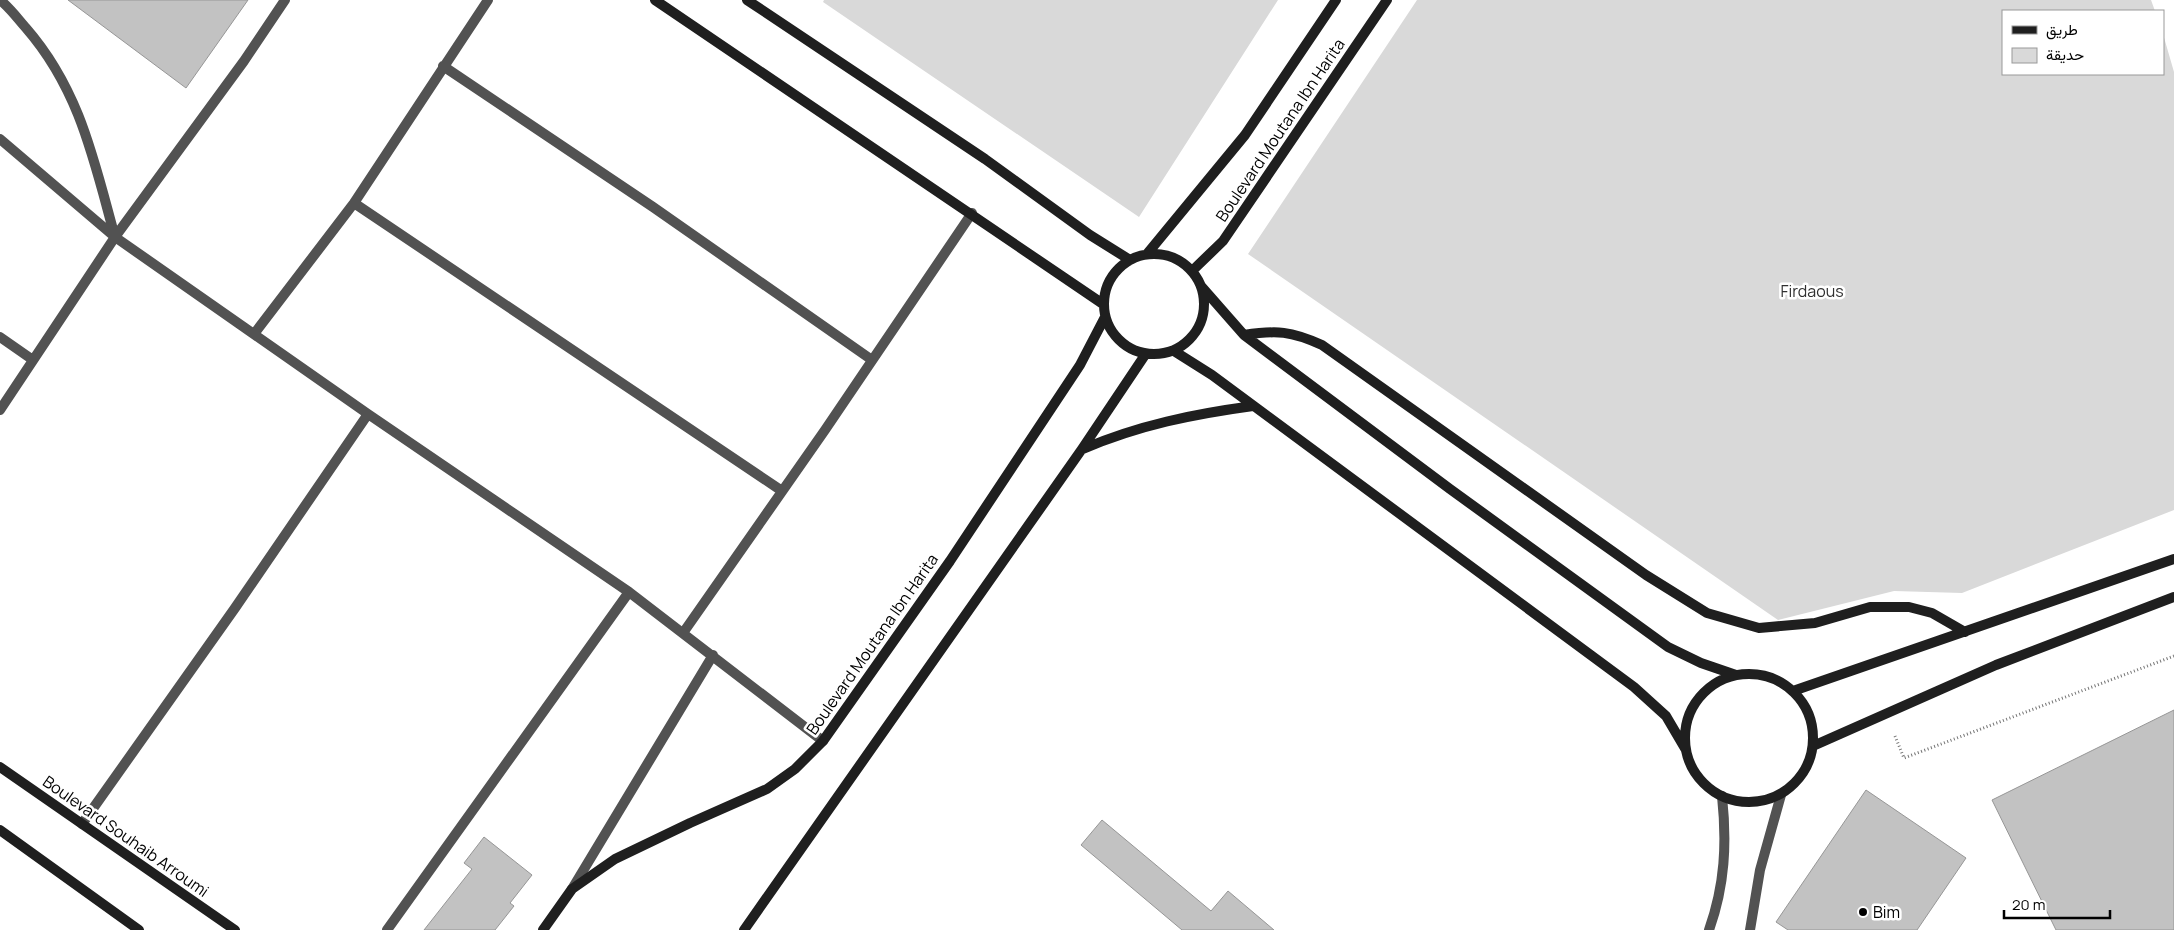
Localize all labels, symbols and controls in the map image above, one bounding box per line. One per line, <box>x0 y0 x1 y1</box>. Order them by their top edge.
legend <box>2002 10 2164 75</box>
text: طريق <box>2046 19 2078 40</box>
street label: Boulevard Moutana Ibn Harita <box>1210 34 1350 226</box>
text: حديقة <box>2046 44 2084 65</box>
park label: Firdaous <box>1780 280 1844 302</box>
street label: Boulevard Moutana Ibn Harita <box>801 549 943 739</box>
street label: Boulevard Souhaib Arroumi <box>39 770 213 902</box>
scale bar <box>2004 888 2110 920</box>
text: 20 m <box>2012 894 2045 915</box>
place label: Bim <box>1873 901 1900 923</box>
marker: Bim <box>1857 906 1869 918</box>

